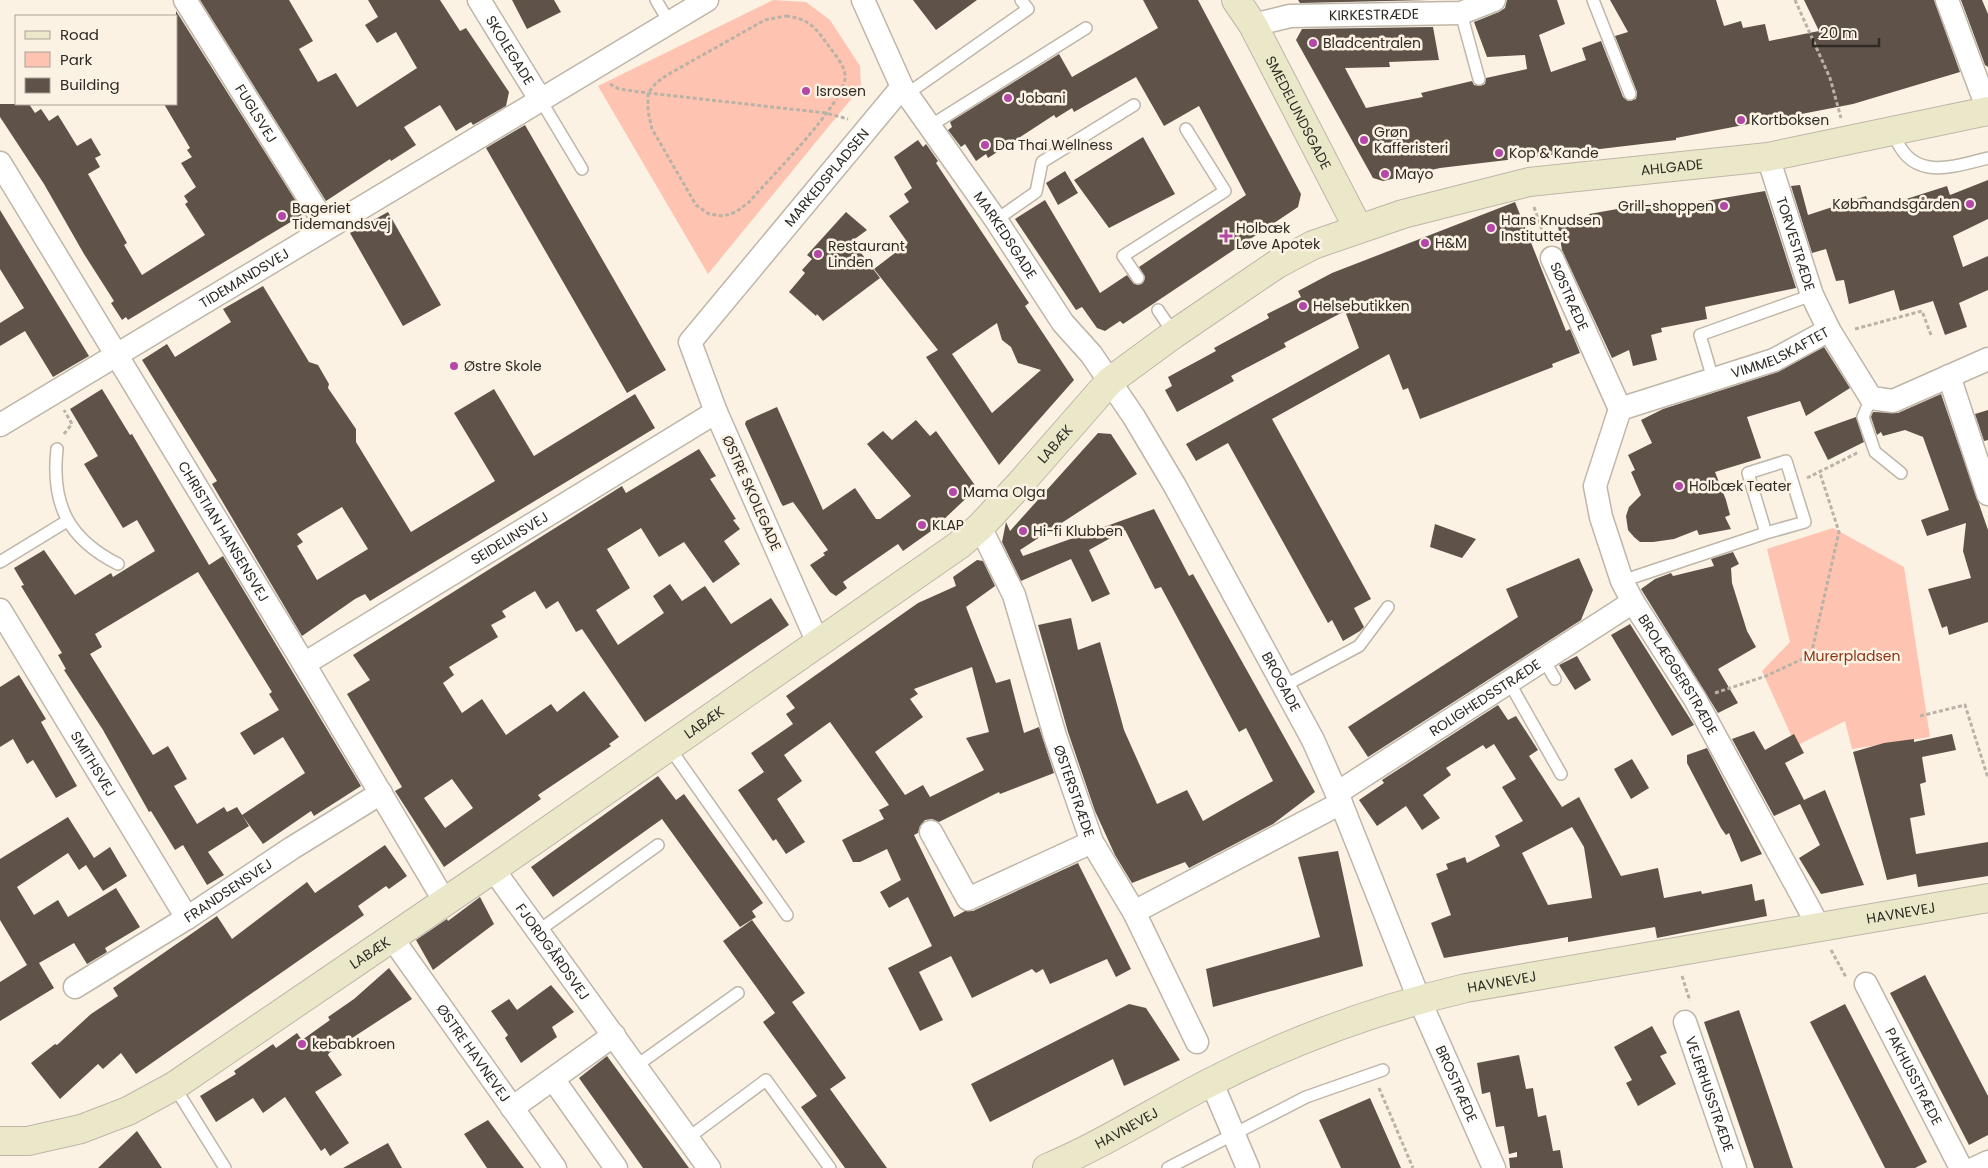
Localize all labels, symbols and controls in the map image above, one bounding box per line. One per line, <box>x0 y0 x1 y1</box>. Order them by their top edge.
street label: KIRKESTRÆDE <box>1329 4 1419 25</box>
street label: SKOLEGADE <box>481 12 539 89</box>
legend <box>15 15 178 105</box>
scale bar <box>1813 15 1879 47</box>
text: 20 m <box>1820 22 1858 43</box>
text: Road <box>60 24 99 45</box>
place label: Bladcentralen <box>1323 33 1421 53</box>
marker: Bladcentralen <box>1307 37 1319 49</box>
text: Park <box>60 49 92 70</box>
street label: SMEDELUNDSGADE <box>1261 52 1336 173</box>
text: Building <box>60 74 120 95</box>
street label: FUGLSVEJ <box>230 80 282 147</box>
place label: Isrosen <box>816 81 866 101</box>
marker: Isrosen <box>800 85 812 97</box>
place label: Jobani <box>1018 88 1066 108</box>
marker: Jobani <box>1002 92 1014 104</box>
place label: Kortboksen <box>1751 110 1829 130</box>
marker: Kortboksen <box>1735 114 1747 126</box>
place label: Grøn Kafferisteri <box>1374 122 1448 158</box>
street label: MARKEDSPLADSEN <box>780 124 874 231</box>
marker: Grøn Kafferisteri <box>1358 134 1370 146</box>
place label: Da Thai Wellness <box>995 135 1113 155</box>
marker: Da Thai Wellness <box>979 139 991 151</box>
place label: Kop & Kande <box>1509 143 1599 163</box>
marker: Kop & Kande <box>1493 147 1505 159</box>
street label: AHLGADE <box>1640 154 1704 180</box>
place label: Mayo <box>1395 164 1433 184</box>
marker: Mayo <box>1379 168 1391 180</box>
street label: MARKEDSGADE <box>969 187 1042 283</box>
street label: TORVESTRÆDE <box>1771 194 1820 293</box>
place label: Købmandsgården <box>1832 194 1960 214</box>
place label: Grill-shoppen <box>1618 196 1714 216</box>
place label: Bageriet Tidemandsvej <box>292 198 391 234</box>
marker: Købmandsgården <box>1964 198 1976 210</box>
marker: Grill-shoppen <box>1718 200 1730 212</box>
marker: Bageriet Tidemandsvej <box>276 210 288 222</box>
place label: Hans Knudsen Instituttet <box>1501 210 1601 246</box>
place label: Holbæk Løve Apotek <box>1236 218 1321 254</box>
marker: Hans Knudsen Instituttet <box>1485 222 1497 234</box>
marker: Holbæk Løve Apotek <box>1220 230 1232 242</box>
place label: H&M <box>1435 233 1467 253</box>
place label: Restaurant Linden <box>828 236 905 272</box>
marker: H&M <box>1419 237 1431 249</box>
street label: TIDEMANDSVEJ <box>196 243 293 313</box>
marker: Restaurant Linden <box>812 248 824 260</box>
street label: SØSTRÆDE <box>1545 259 1593 334</box>
place label: Helsebutikken <box>1313 296 1410 316</box>
marker: Helsebutikken <box>1297 300 1309 312</box>
street label: VIMMELSKAFTET <box>1729 322 1833 383</box>
place label: Østre Skole <box>464 356 542 376</box>
marker: Østre Skole <box>448 360 460 372</box>
street label: LABÆK <box>1033 420 1078 467</box>
street label: ØSTRE SKOLEGADE <box>718 432 786 554</box>
street label: CHRISTIAN HANSENSVEJ <box>173 457 274 606</box>
place label: Holbæk Teater <box>1689 476 1792 496</box>
marker: Holbæk Teater <box>1673 480 1685 492</box>
place label: Mama Olga <box>963 482 1046 502</box>
marker: Mama Olga <box>947 486 959 498</box>
street label: SEIDELINSVEJ <box>467 507 552 570</box>
place label: KLAP <box>932 515 964 535</box>
marker: KLAP <box>916 519 928 531</box>
place label: Hi-fi Klubben <box>1033 521 1123 541</box>
marker: Hi-fi Klubben <box>1017 525 1029 537</box>
street label: BROLÆGGERSTRÆDE <box>1633 610 1723 738</box>
park label: Murerpladsen <box>1804 646 1900 666</box>
street label: BROGADE <box>1257 648 1306 715</box>
street label: ROLIGHEDSSTRÆDE <box>1425 654 1544 741</box>
street label: LABÆK <box>680 701 729 743</box>
street label: SMITHSVEJ <box>66 727 121 800</box>
street label: ØSTERSTRÆDE <box>1049 742 1100 840</box>
street label: FRANDSENSVEJ <box>180 854 276 927</box>
street label: HAVNEVEJ <box>1865 897 1937 929</box>
street label: FJORDGÅRDSVEJ <box>511 899 595 1004</box>
street label: LABÆK <box>346 931 395 974</box>
street label: HAVNEVEJ <box>1466 966 1538 998</box>
street label: ØSTRE HAVNEVEJ <box>432 1000 515 1106</box>
street label: PAKHUSSTRÆDE <box>1880 1024 1947 1129</box>
street label: VEJERHUSSTRÆDE <box>1681 1033 1739 1154</box>
place label: kebabkroen <box>312 1034 395 1054</box>
marker: kebabkroen <box>296 1038 308 1050</box>
street label: BROSTRÆDE <box>1431 1042 1482 1125</box>
street label: HAVNEVEJ <box>1091 1103 1162 1154</box>

